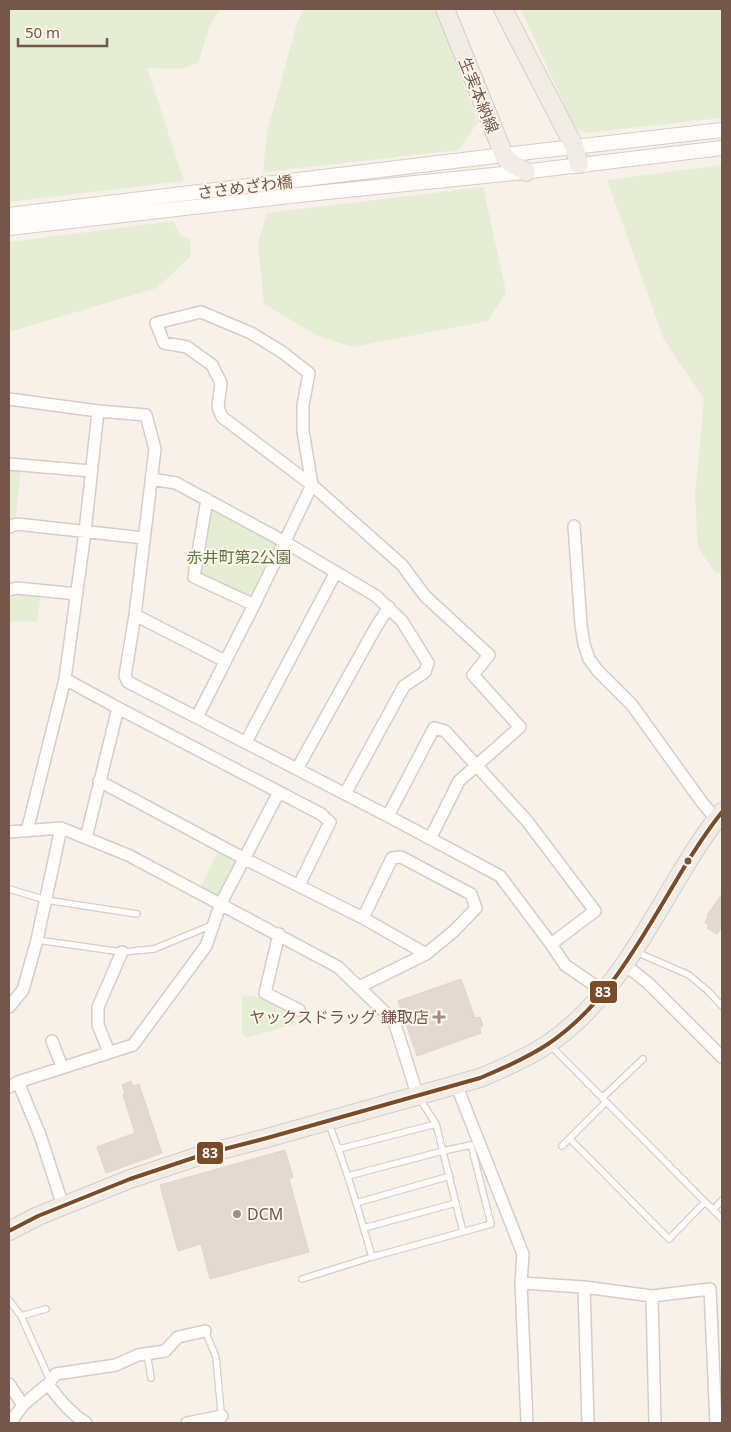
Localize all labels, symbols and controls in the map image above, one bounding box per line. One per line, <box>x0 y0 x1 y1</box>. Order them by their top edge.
scale bar <box>18 15 106 47</box>
text: 50 m <box>25 22 60 42</box>
street label: 生実本納線 <box>454 54 504 136</box>
street label: ささめざわ橋 <box>196 170 294 204</box>
park label: 赤井町第2公園 <box>186 546 292 568</box>
unlabelled marker <box>683 856 693 866</box>
line badge: 83 <box>589 980 618 1004</box>
text: 83 <box>595 982 611 1001</box>
place label: ヤックスドラッグ 鎌取店 <box>249 1006 429 1028</box>
marker: ヤックスドラッグ 鎌取店 <box>433 1011 445 1023</box>
line badge: 83 <box>196 1141 224 1165</box>
text: 83 <box>202 1143 218 1162</box>
place label: DCM <box>247 1203 283 1225</box>
marker: DCM <box>231 1208 243 1220</box>

